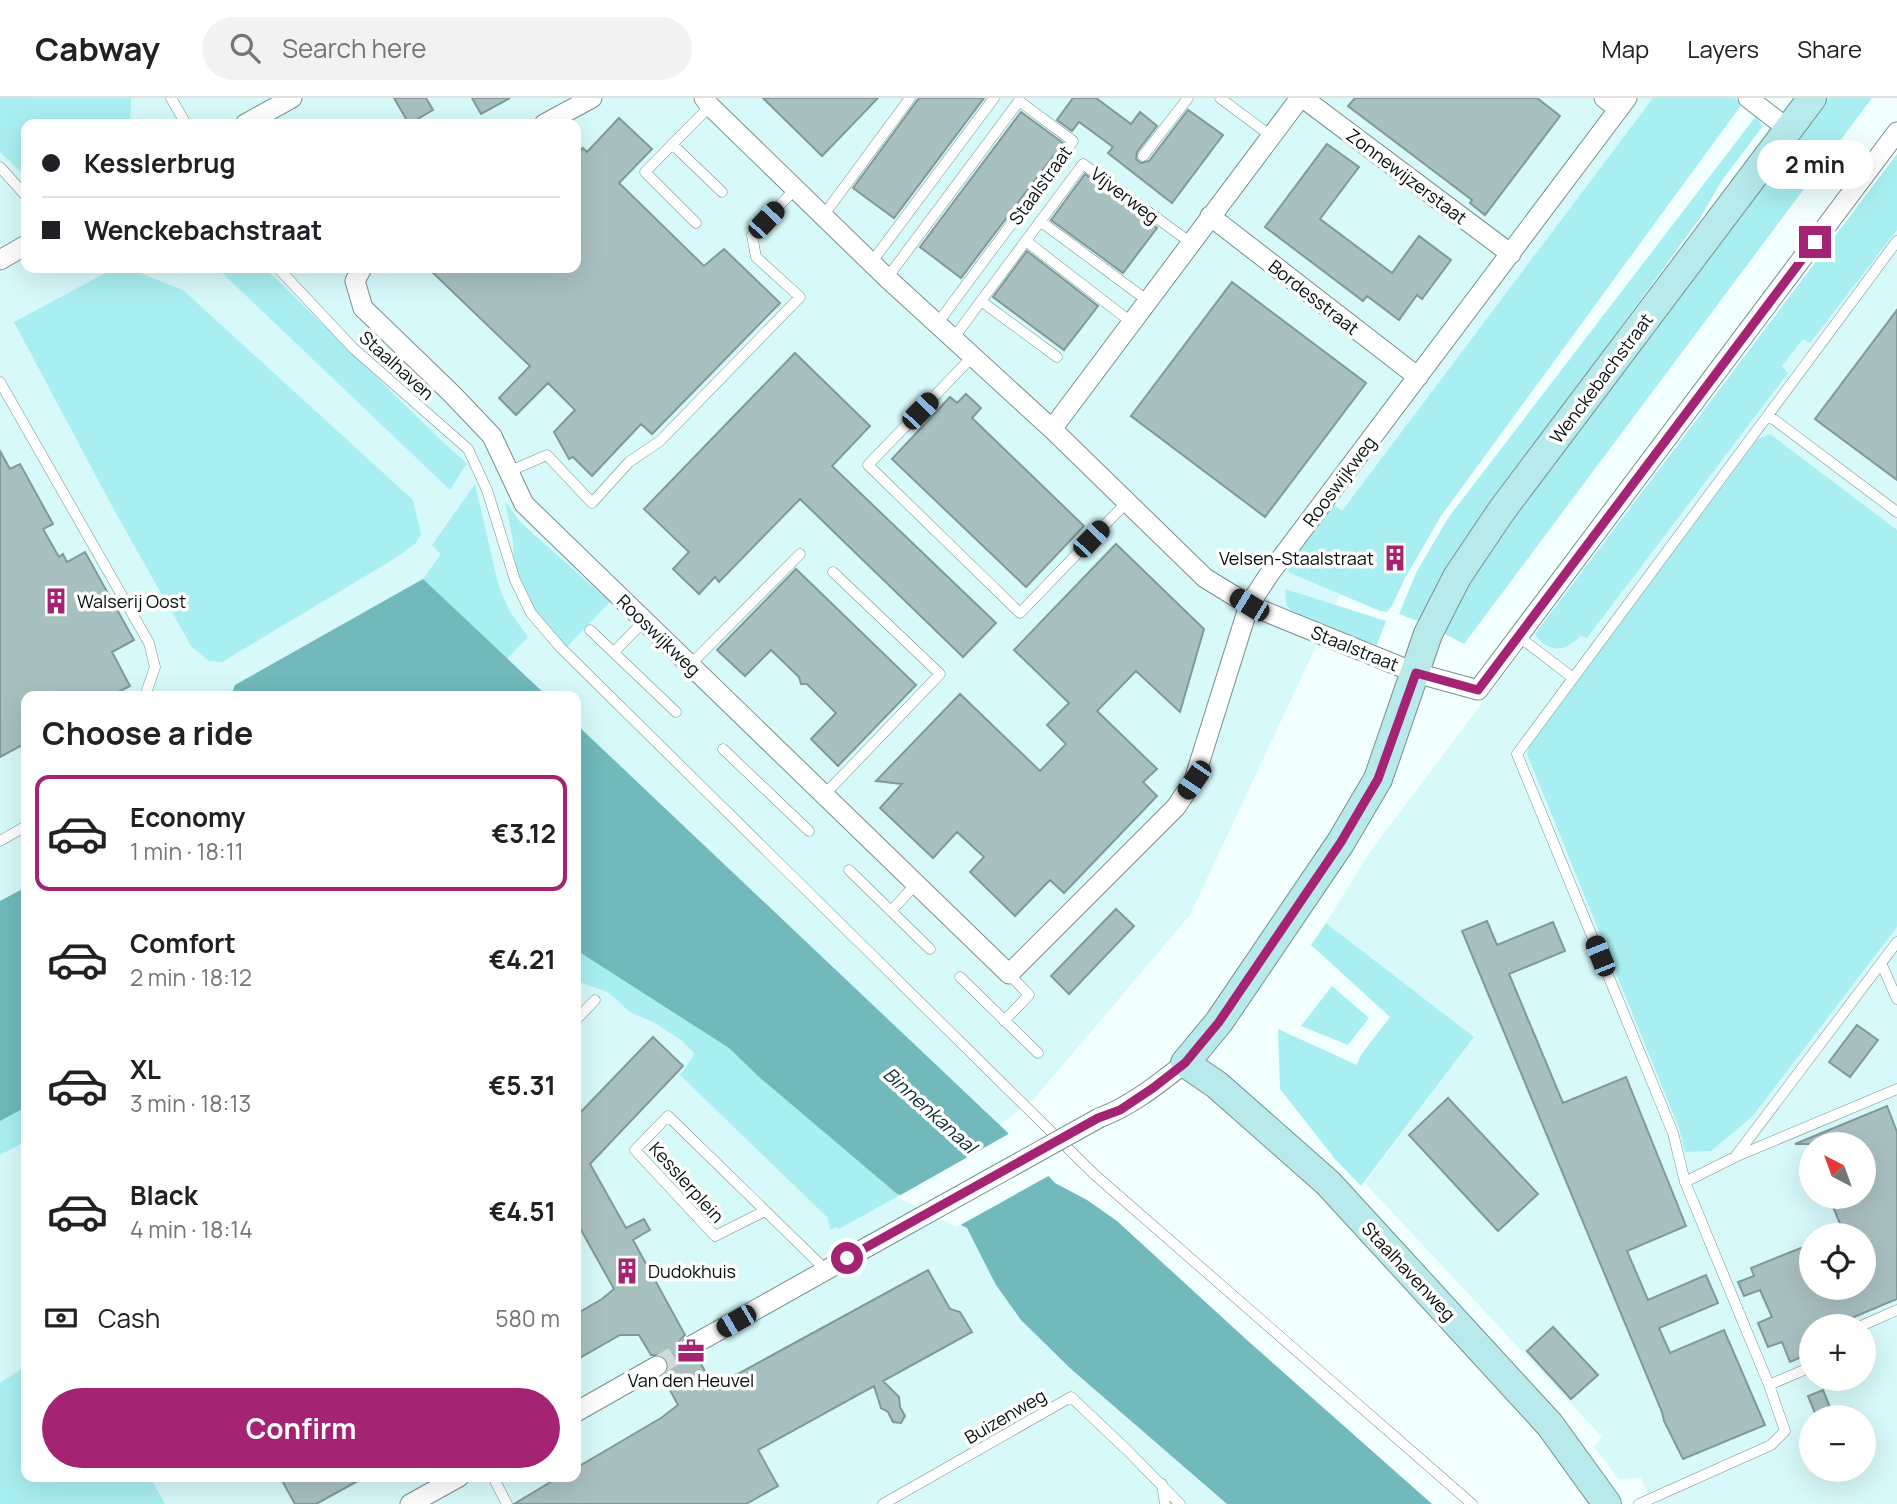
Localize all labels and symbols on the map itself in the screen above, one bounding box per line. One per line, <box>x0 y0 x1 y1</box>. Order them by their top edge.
street label: Zonnewijzerstaat <box>1342 123 1472 229</box>
street label: Staalstraat <box>1003 141 1077 229</box>
callout: 2 min <box>1757 141 1873 190</box>
street label: Vijverweg <box>1086 161 1164 229</box>
car <box>744 197 789 243</box>
route end <box>1799 226 1831 258</box>
street label: Bordesstraat <box>1264 254 1364 340</box>
street label: Wenckebachstraat <box>1544 308 1658 448</box>
street label: Staalhaven <box>355 325 439 405</box>
car <box>898 389 943 433</box>
street label: Rooswijkweg <box>1297 431 1381 531</box>
car <box>1069 517 1114 561</box>
building icon: Velsen-Staalstraat <box>1380 543 1410 573</box>
place label: Velsen-Staalstraat <box>1219 546 1374 570</box>
car <box>1226 585 1273 625</box>
building icon: Walserij Oost <box>41 586 71 616</box>
place label: Walserij Oost <box>77 589 186 613</box>
street label: Rooswijkweg <box>612 589 706 681</box>
street label: Staalstraat <box>1308 620 1402 676</box>
car <box>1174 757 1215 803</box>
car <box>1583 933 1618 979</box>
water label: Binnenkanaal <box>878 1061 984 1161</box>
north arrow <box>1799 1132 1876 1209</box>
street label: Kesslerplein <box>644 1136 730 1228</box>
street label: Staalhavenweg <box>1357 1216 1461 1326</box>
route start <box>831 1242 863 1274</box>
building icon: Dudokhuis <box>612 1256 642 1286</box>
place label: Dudokhuis <box>648 1259 736 1283</box>
car <box>713 1301 760 1341</box>
office icon: Van den Heuvel <box>676 1336 706 1366</box>
place label: Van den Heuvel <box>628 1368 754 1392</box>
street label: Buizenweg <box>960 1383 1050 1449</box>

